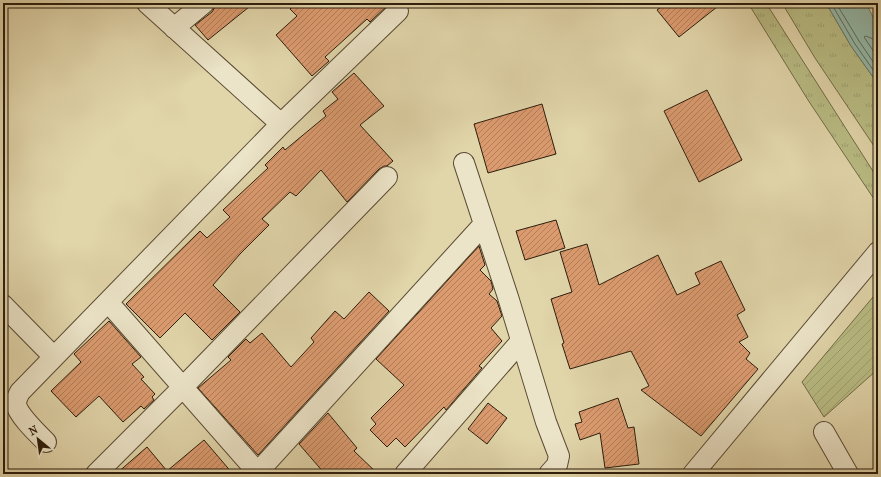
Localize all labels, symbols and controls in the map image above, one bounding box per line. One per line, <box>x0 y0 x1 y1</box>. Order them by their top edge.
north arrow <box>18 419 58 459</box>
text: N <box>27 423 41 438</box>

